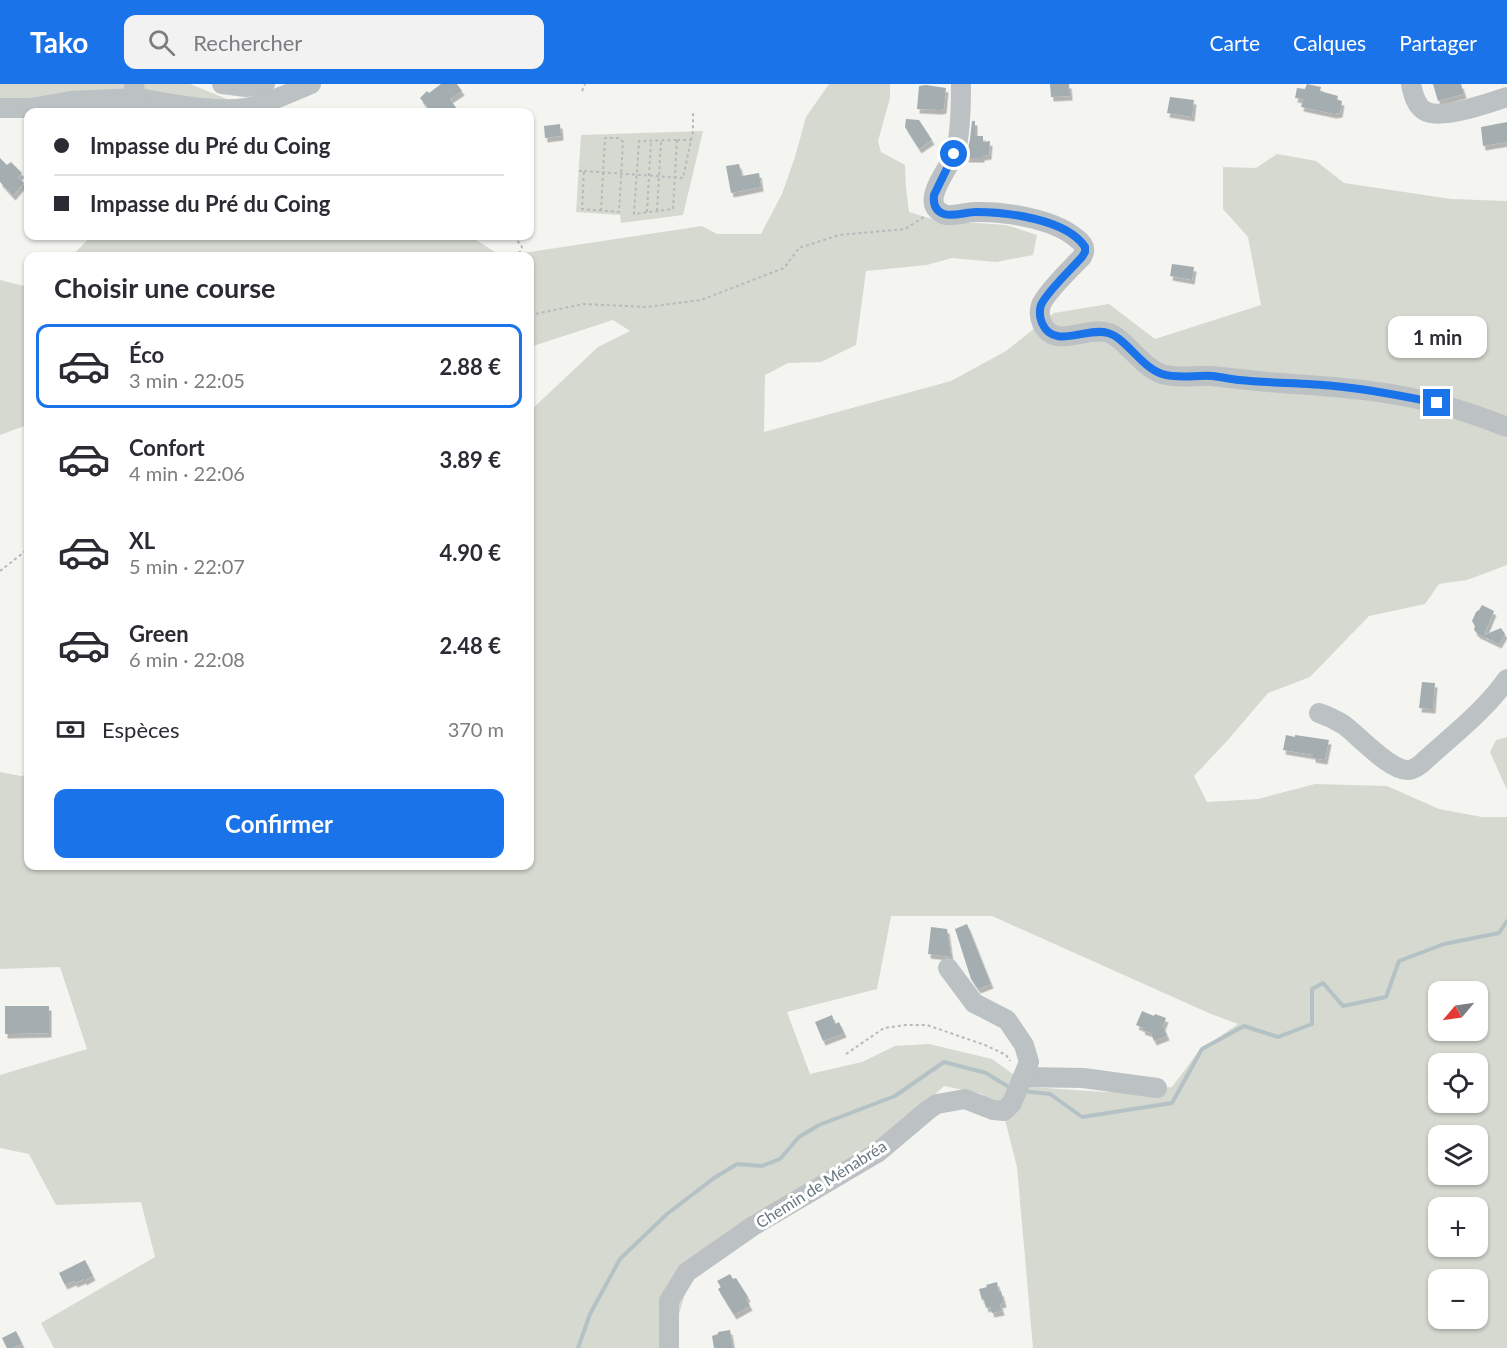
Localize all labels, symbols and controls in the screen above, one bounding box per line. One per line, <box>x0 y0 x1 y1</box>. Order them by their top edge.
search box <box>124 15 544 69</box>
text: Tako <box>30 25 88 59</box>
icon: search <box>145 26 178 59</box>
text: Rechercher <box>193 29 302 56</box>
text: Carte <box>1209 30 1260 55</box>
text: Calques <box>1293 30 1366 55</box>
text: Partager <box>1399 30 1477 55</box>
text: Impasse du Pré du Coing <box>90 132 330 159</box>
route start <box>940 140 967 167</box>
text: Impasse du Pré du Coing <box>90 190 330 217</box>
text: Choisir une course <box>54 271 276 304</box>
callout: 1 min <box>1388 316 1486 358</box>
text: 1 min <box>1413 325 1462 349</box>
icon: car <box>57 339 111 393</box>
text: Éco <box>129 341 164 368</box>
text: 2.88 € <box>439 353 501 380</box>
text: 3 min · 22:05 <box>129 368 245 392</box>
route end <box>1423 389 1450 416</box>
icon: car <box>57 432 111 486</box>
text: Confort <box>129 434 205 461</box>
text: 3.89 € <box>439 446 501 473</box>
text: 4 min · 22:06 <box>129 461 245 485</box>
icon: car <box>57 525 111 579</box>
text: XL <box>129 527 155 554</box>
text: 4.90 € <box>439 539 501 566</box>
text: 5 min · 22:07 <box>129 554 245 578</box>
icon: car <box>57 618 111 672</box>
text: Green <box>129 620 189 647</box>
text: 2.48 € <box>439 632 501 659</box>
text: 6 min · 22:08 <box>129 647 245 671</box>
icon: cash <box>54 713 87 746</box>
text: Espèces <box>102 716 179 743</box>
text: 370 m <box>448 717 504 741</box>
button: Confirmer <box>54 789 504 858</box>
north arrow <box>1428 981 1488 1041</box>
map controls <box>1428 981 1488 1329</box>
button: locate <box>1428 1053 1488 1113</box>
button: layers <box>1428 1125 1488 1185</box>
street label: Chemin de Ménabréa <box>752 1136 890 1231</box>
button: + <box>1428 1197 1488 1257</box>
button: − <box>1428 1269 1488 1329</box>

